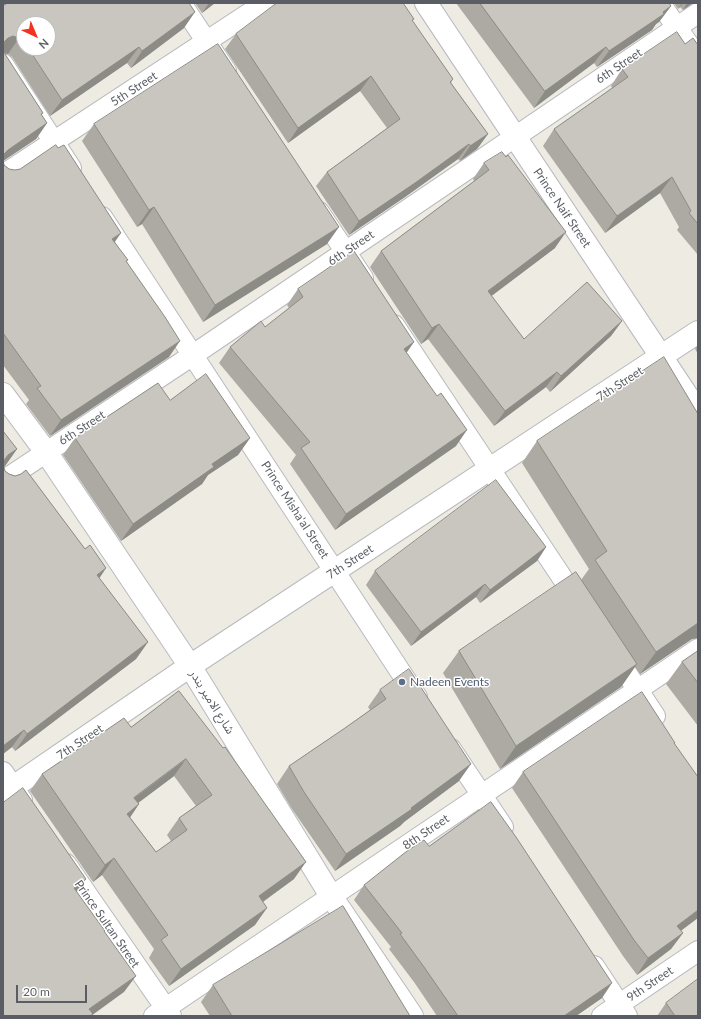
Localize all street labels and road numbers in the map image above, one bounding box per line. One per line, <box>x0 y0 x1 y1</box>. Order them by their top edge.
street label: 6th Street <box>593 45 645 87</box>
street label: 5th Street <box>108 69 160 109</box>
street label: Prince Naif Street <box>530 166 594 250</box>
street label: 6th Street <box>325 227 377 269</box>
street label: 7th Street <box>594 364 646 404</box>
street label: 6th Street <box>56 408 108 448</box>
street label: Prince Misha'al Street <box>258 459 332 561</box>
street label: 7th Street <box>324 542 376 582</box>
street label: شارع الامير بندر <box>187 667 237 737</box>
street label: 7th Street <box>54 721 106 763</box>
street label: 8th Street <box>400 811 452 853</box>
street label: Prince Sultan Street <box>71 877 143 971</box>
street label: 9th Street <box>624 963 676 1005</box>

